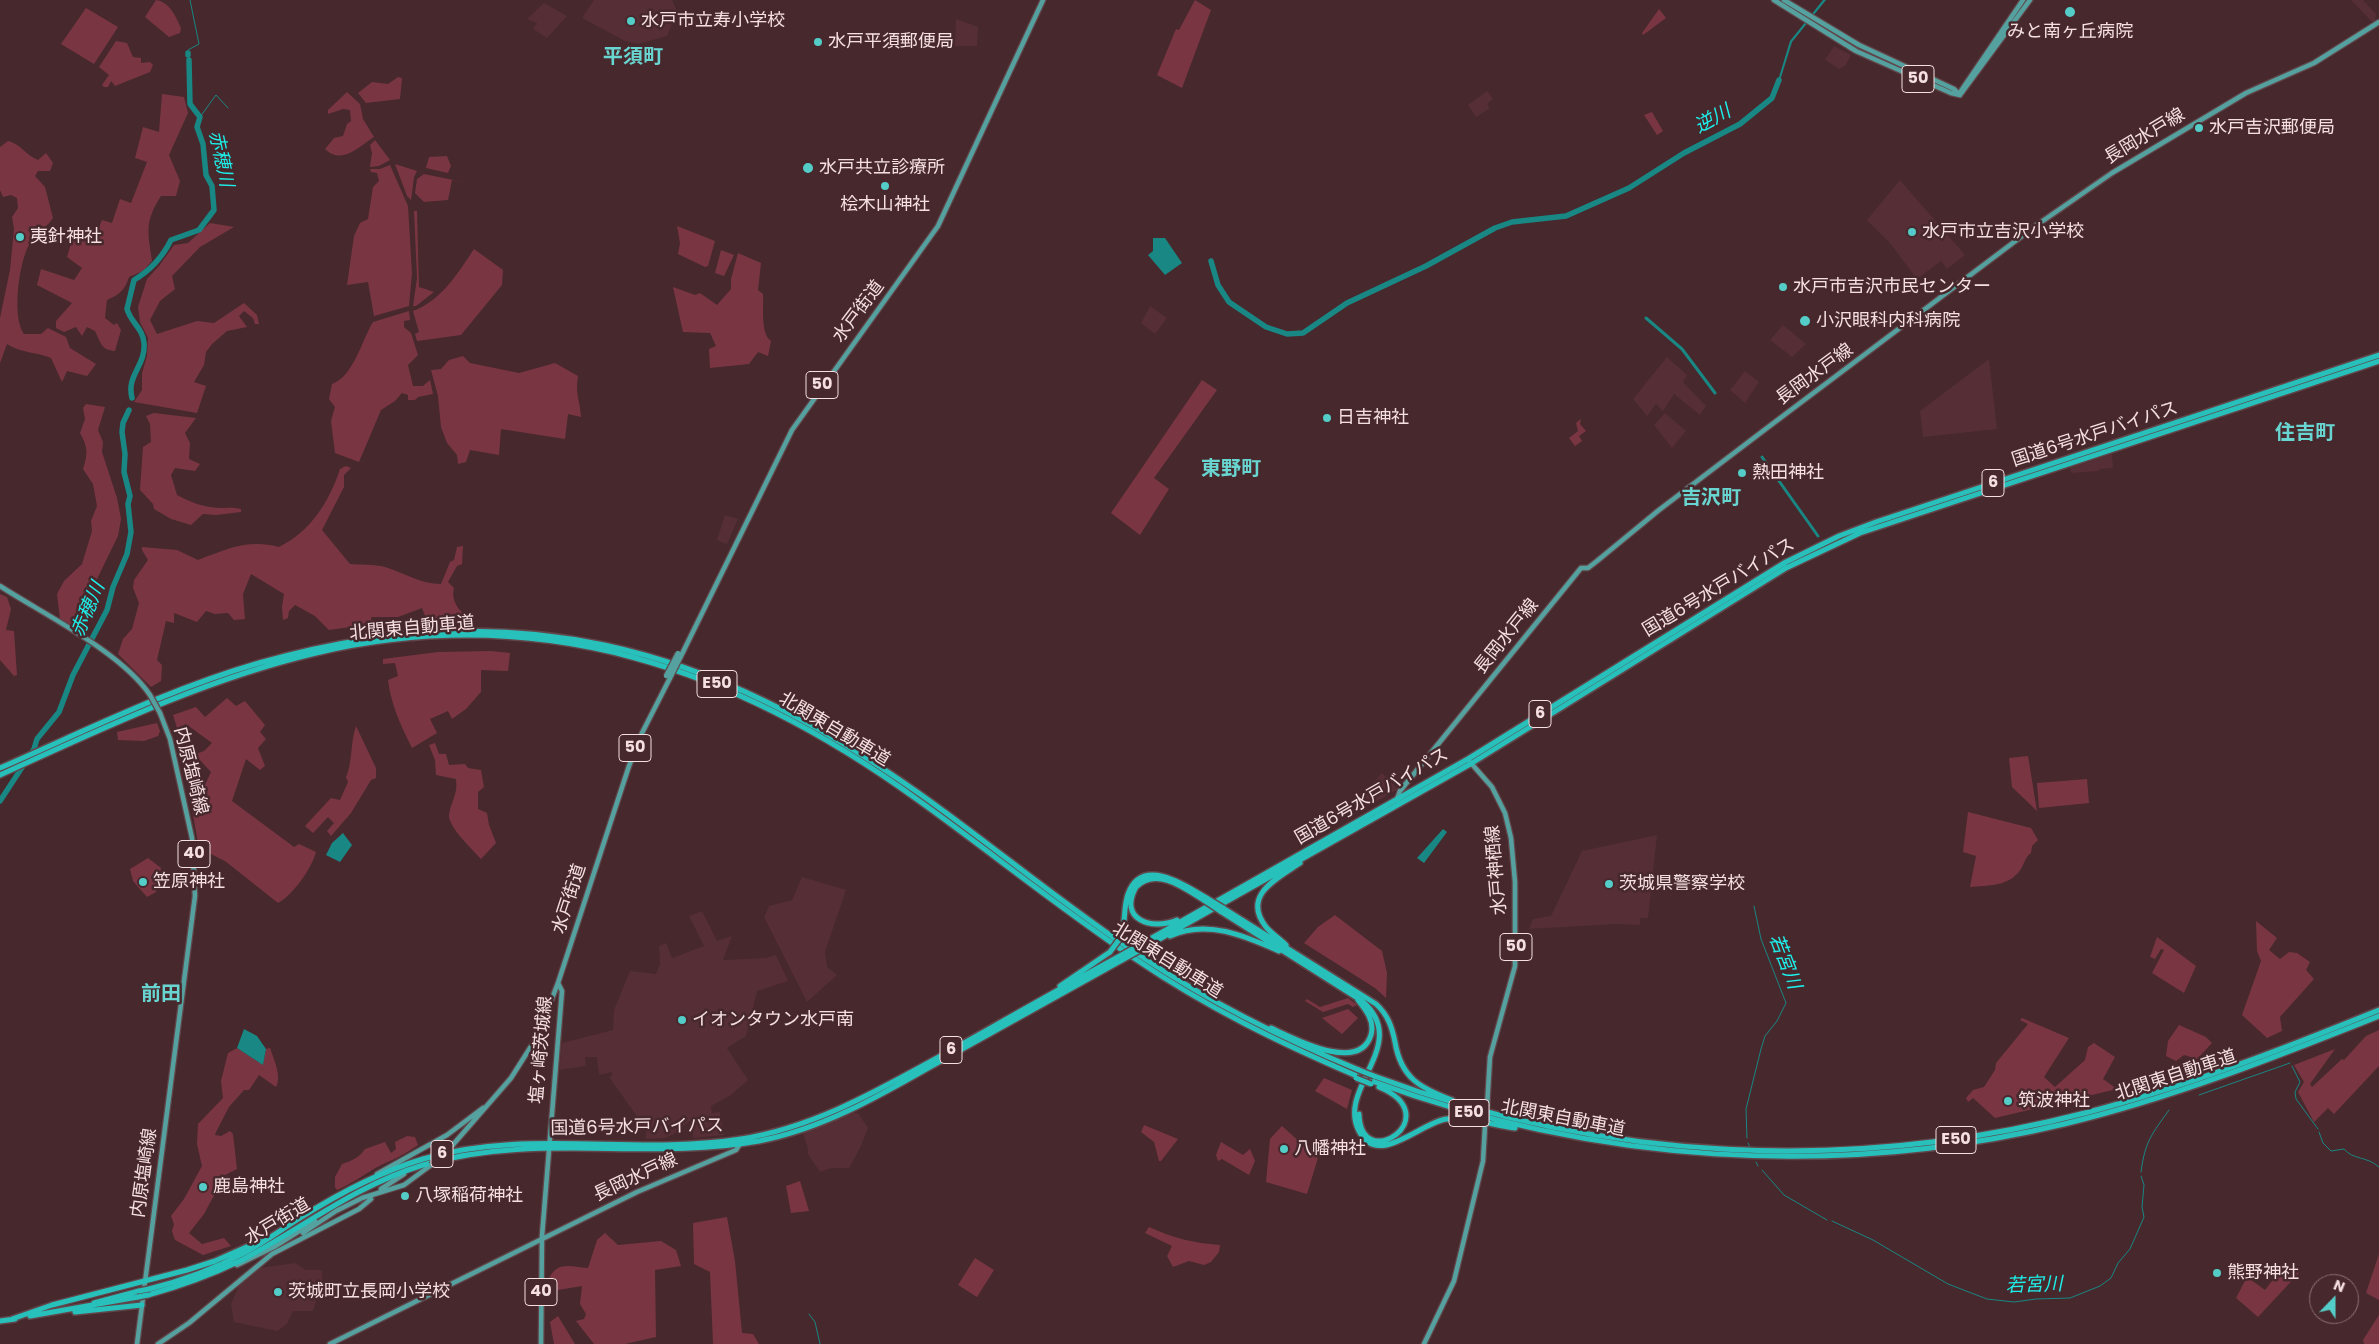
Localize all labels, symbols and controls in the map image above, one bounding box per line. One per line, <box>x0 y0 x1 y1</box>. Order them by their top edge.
marker: みと南ヶ丘病院 <box>2063 5 2077 19</box>
place label: 水戸市立寿小学校 <box>641 10 785 32</box>
marker: 水戸市立寿小学校 <box>625 15 637 27</box>
place label: みと南ヶ丘病院 <box>2007 21 2133 43</box>
place label: 水戸平須郵便局 <box>828 31 954 53</box>
marker: 水戸平須郵便局 <box>812 36 824 48</box>
district label: 平須町 <box>603 46 663 70</box>
road number: 50 <box>1902 66 1934 92</box>
water label: 逆川 <box>1691 101 1735 139</box>
street label: 長岡水戸線 <box>2101 105 2189 169</box>
place label: 水戸吉沢郵便局 <box>2209 117 2335 139</box>
marker: 水戸吉沢郵便局 <box>2193 122 2205 134</box>
water label: 赤穂川 <box>203 129 237 189</box>
place label: 水戸共立診療所 <box>819 157 945 179</box>
marker: 水戸共立診療所 <box>801 161 815 175</box>
marker: 桧木山神社 <box>879 180 891 192</box>
place label: 桧木山神社 <box>840 194 930 216</box>
place label: 水戸市立吉沢小学校 <box>1922 221 2084 243</box>
place label: 夷針神社 <box>30 226 102 248</box>
marker: 水戸市立吉沢小学校 <box>1906 226 1918 238</box>
marker: 夷針神社 <box>14 231 26 243</box>
place label: 水戸市吉沢市民センター <box>1793 276 1991 298</box>
street label: 水戸街道 <box>829 277 889 347</box>
marker: 水戸市吉沢市民センター <box>1777 281 1789 293</box>
place label: 小沢眼科内科病院 <box>1816 310 1960 332</box>
marker: 小沢眼科内科病院 <box>1798 314 1812 328</box>
street label: 長岡水戸線 <box>1772 340 1858 410</box>
road number: 50 <box>806 372 838 398</box>
street label: 国道6号水戸バイパス <box>2009 398 2181 472</box>
place label: 日吉神社 <box>1337 407 1409 429</box>
marker: 日吉神社 <box>1321 412 1333 424</box>
district label: 住吉町 <box>2275 422 2335 446</box>
district label: 東野町 <box>1201 458 1261 482</box>
place label: 熱田神社 <box>1752 462 1824 484</box>
marker: 熱田神社 <box>1736 467 1748 479</box>
road number: 6 <box>1982 469 2004 496</box>
district label: 吉沢町 <box>1681 487 1741 511</box>
street label: 国道6号水戸バイパス <box>1639 534 1799 642</box>
water label: 赤穂川 <box>67 579 111 641</box>
street label: 長岡水戸線 <box>1470 595 1544 679</box>
street label: 北関東自動車道 <box>348 613 476 645</box>
road number: E50 <box>697 671 737 698</box>
street label: 北関東自動車道 <box>774 688 894 772</box>
road number: 6 <box>1529 701 1551 728</box>
street label: 内原塩崎線 <box>169 725 211 817</box>
road number: 50 <box>619 734 651 761</box>
street label: 国道6号水戸バイパス <box>1292 744 1452 850</box>
street label: 水戸神栖線 <box>1482 824 1512 916</box>
road number: 40 <box>178 841 210 868</box>
street label: 水戸街道 <box>549 861 591 937</box>
place label: 笠原神社 <box>153 871 225 893</box>
place label: 茨城県警察学校 <box>1619 873 1745 895</box>
marker: 笠原神社 <box>137 876 149 888</box>
marker: 茨城県警察学校 <box>1603 878 1615 890</box>
street label: 北関東自動車道 <box>1108 918 1226 1004</box>
water label: 若宮川 <box>1763 931 1805 993</box>
road number: 50 <box>1500 934 1532 960</box>
district label: 前田 <box>141 983 181 1007</box>
street label: 塩ヶ崎茨城線 <box>527 995 557 1105</box>
place label: イオンタウン水戸南 <box>692 1009 854 1031</box>
marker: イオンタウン水戸南 <box>676 1014 688 1026</box>
road number: 6 <box>940 1036 962 1064</box>
street label: 北関東自動車道 <box>2113 1046 2239 1106</box>
place label: 筑波神社 <box>2018 1090 2090 1112</box>
marker: 筑波神社 <box>2002 1095 2014 1107</box>
street label: 北関東自動車道 <box>1499 1096 1627 1142</box>
road number: E50 <box>1449 1100 1489 1126</box>
street label: 国道6号水戸バイパス <box>550 1116 724 1140</box>
road number: E50 <box>1936 1126 1976 1154</box>
street label: 内原塩崎線 <box>128 1127 162 1219</box>
place label: 八幡神社 <box>1294 1138 1366 1160</box>
road number: 6 <box>431 1140 453 1168</box>
marker: 八幡神社 <box>1278 1143 1290 1155</box>
street label: 長岡水戸線 <box>591 1149 681 1207</box>
place label: 鹿島神社 <box>213 1176 285 1198</box>
marker: 鹿島神社 <box>197 1181 209 1193</box>
place label: 八塚稲荷神社 <box>415 1185 523 1207</box>
marker: 八塚稲荷神社 <box>399 1190 411 1202</box>
street label: 水戸街道 <box>242 1194 314 1250</box>
place label: 熊野神社 <box>2227 1262 2299 1284</box>
marker: 熊野神社 <box>2211 1267 2223 1279</box>
water label: 若宮川 <box>2005 1274 2063 1298</box>
north arrow <box>2309 1274 2359 1324</box>
text: N <box>2331 1275 2348 1297</box>
road number: 40 <box>525 1278 557 1305</box>
place label: 茨城町立長岡小学校 <box>288 1281 450 1303</box>
marker: 茨城町立長岡小学校 <box>272 1286 284 1298</box>

